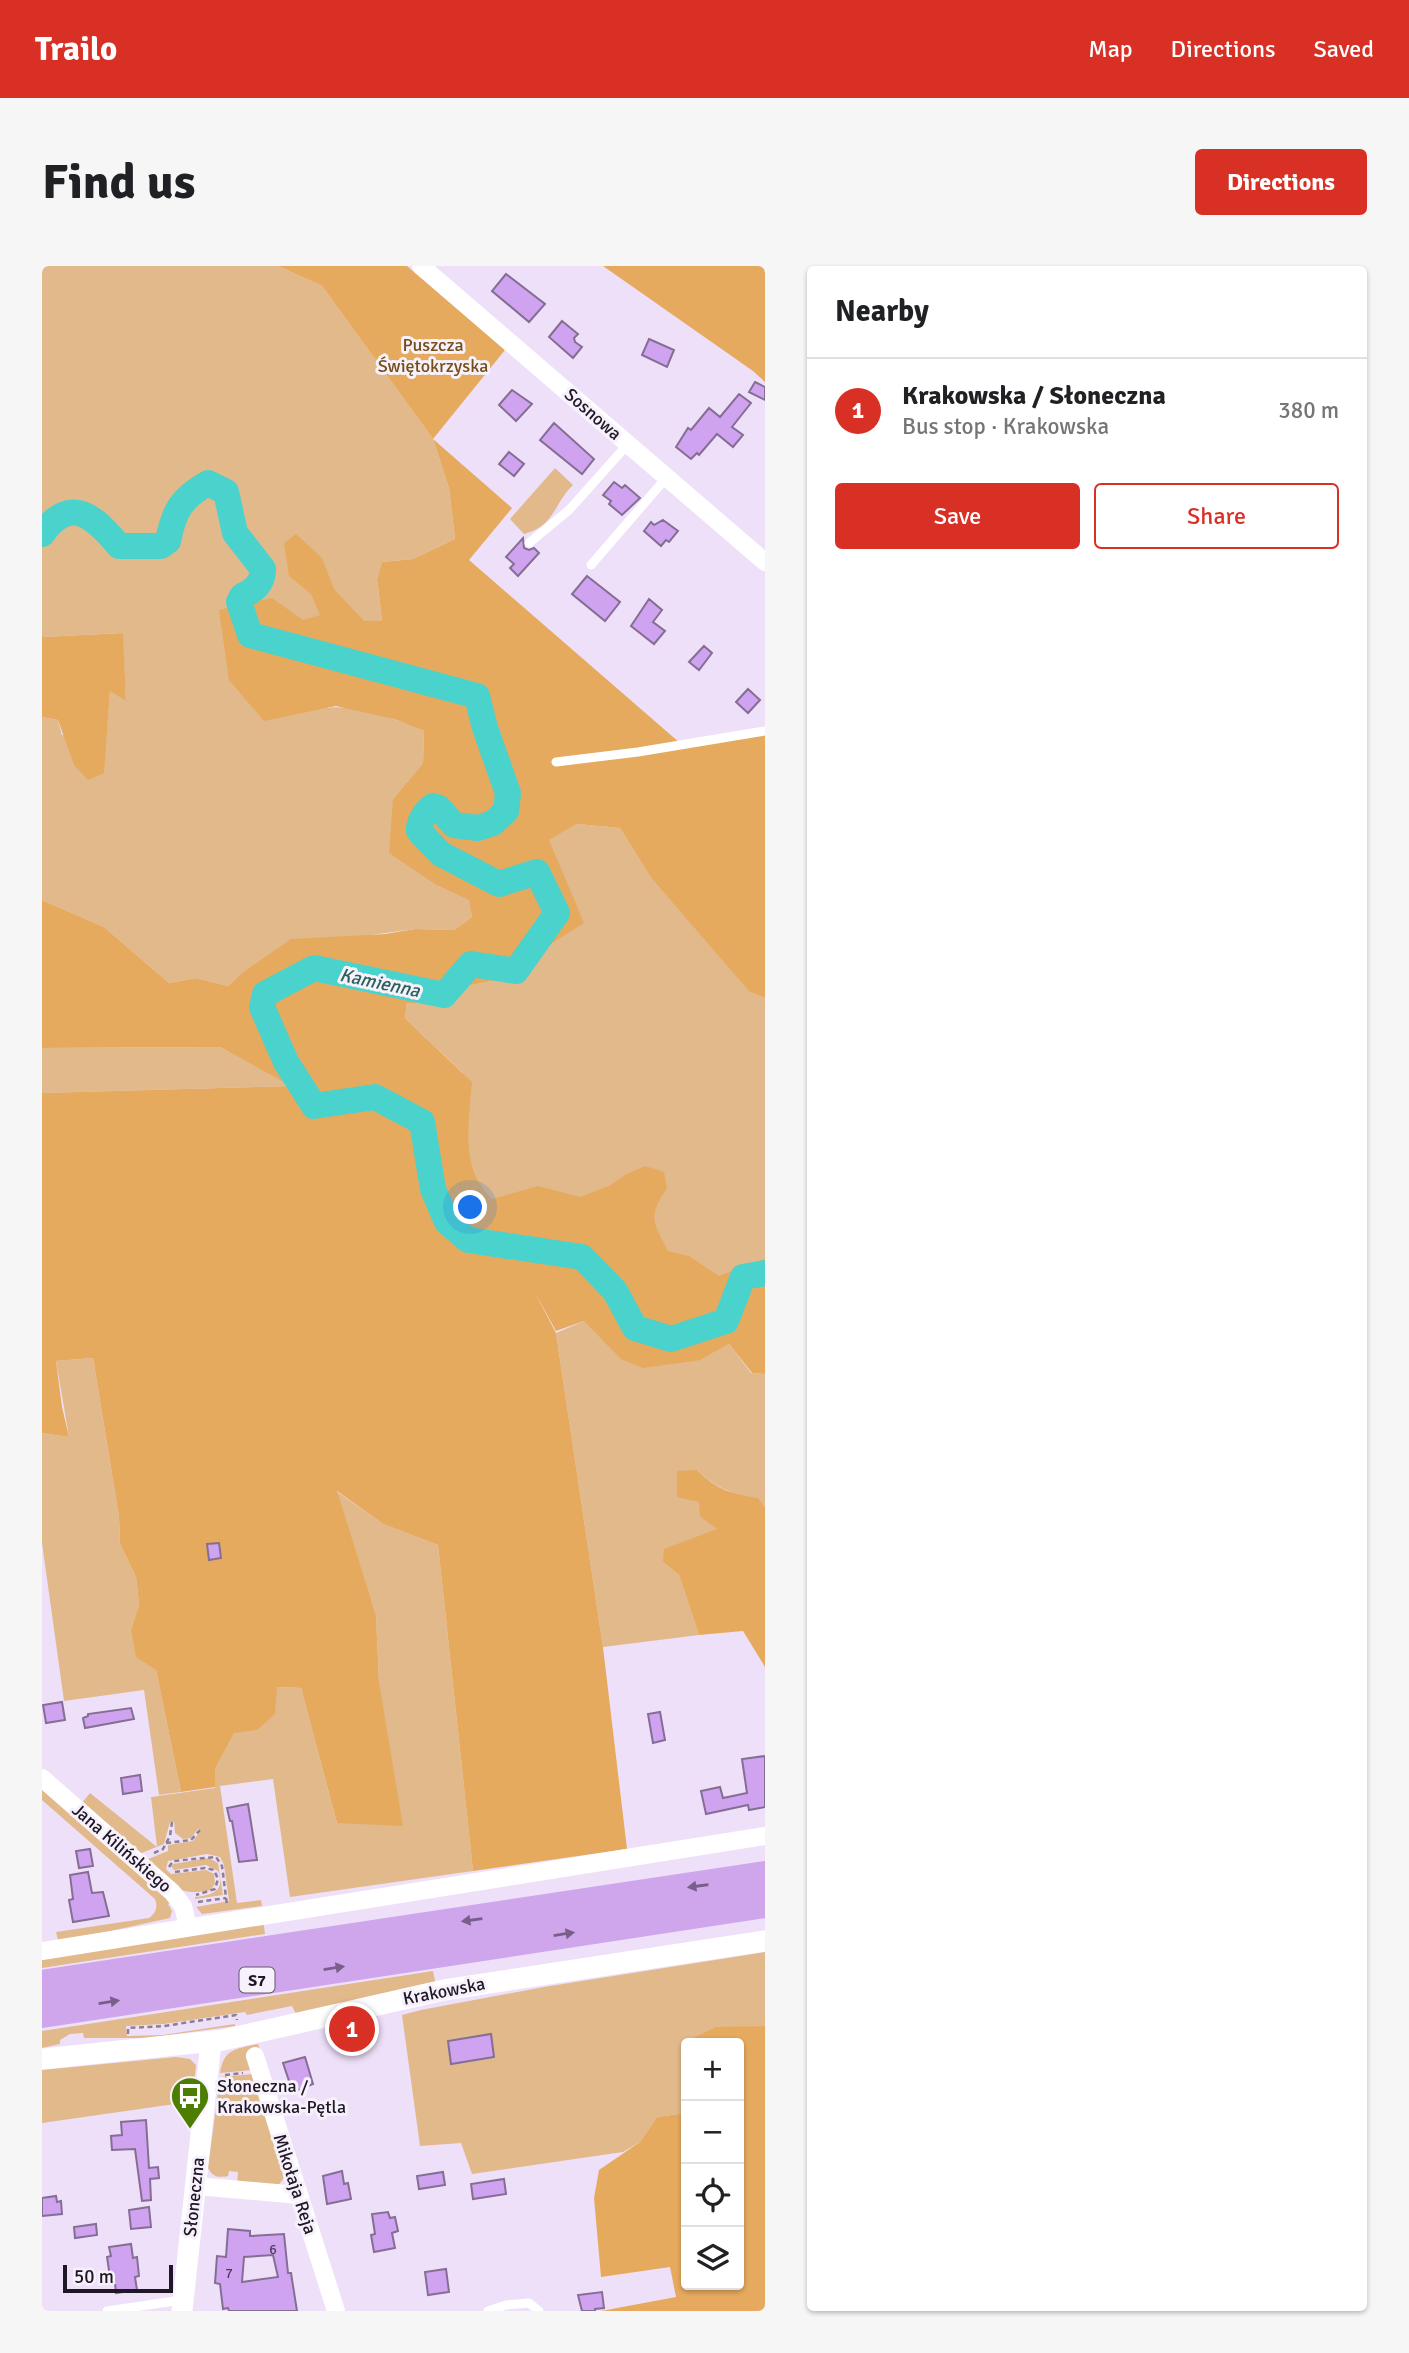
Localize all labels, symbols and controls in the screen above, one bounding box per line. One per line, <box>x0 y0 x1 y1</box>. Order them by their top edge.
text: Trailo <box>35 29 117 70</box>
text: Map <box>1088 34 1133 64</box>
text: Directions <box>1171 34 1276 64</box>
text: Saved <box>1314 34 1374 64</box>
button: Directions <box>1195 149 1367 215</box>
text: Find us <box>42 152 195 212</box>
text: Nearby <box>835 293 929 330</box>
park label: Puszcza Świętokrzyska <box>378 334 488 377</box>
text: Krakowska / Słoneczna <box>902 380 1166 412</box>
street label: Sosnowa <box>560 383 626 445</box>
text: 1 <box>852 396 864 425</box>
text: 380 m <box>1278 396 1339 425</box>
text: Bus stop · Krakowska <box>902 412 1109 441</box>
button: Save <box>835 483 1080 549</box>
button: Share <box>1094 483 1339 549</box>
water label: Kamienna <box>338 963 423 1003</box>
your location <box>453 1190 487 1224</box>
street label: Jana Kilińskiego <box>68 1799 176 1897</box>
one-way arrow <box>686 1881 708 1892</box>
one-way arrow <box>461 1914 483 1925</box>
one-way arrow <box>553 1928 575 1939</box>
one-way arrow <box>324 1963 346 1974</box>
road number: S7 <box>240 1968 274 1992</box>
street label: Krakowska <box>401 1972 487 2010</box>
one-way arrow <box>99 1997 121 2008</box>
pin: 1 <box>329 2003 375 2055</box>
map controls <box>681 2038 744 2290</box>
button: + <box>681 2038 744 2101</box>
bus stop icon: Słoneczna / Krakowska-Pętla <box>169 2075 211 2130</box>
place label: Słoneczna / Krakowska-Pętla <box>217 2075 346 2118</box>
button: − <box>681 2101 744 2164</box>
street label: Mikołaja Reja <box>268 2131 322 2237</box>
street label: Słoneczna <box>179 2156 209 2238</box>
button: locate <box>681 2164 744 2227</box>
button: layers <box>681 2227 744 2290</box>
house number: 6 <box>269 2241 277 2258</box>
scale bar <box>63 2262 173 2294</box>
text: 50 m <box>74 2265 114 2289</box>
house number: 7 <box>225 2265 233 2282</box>

